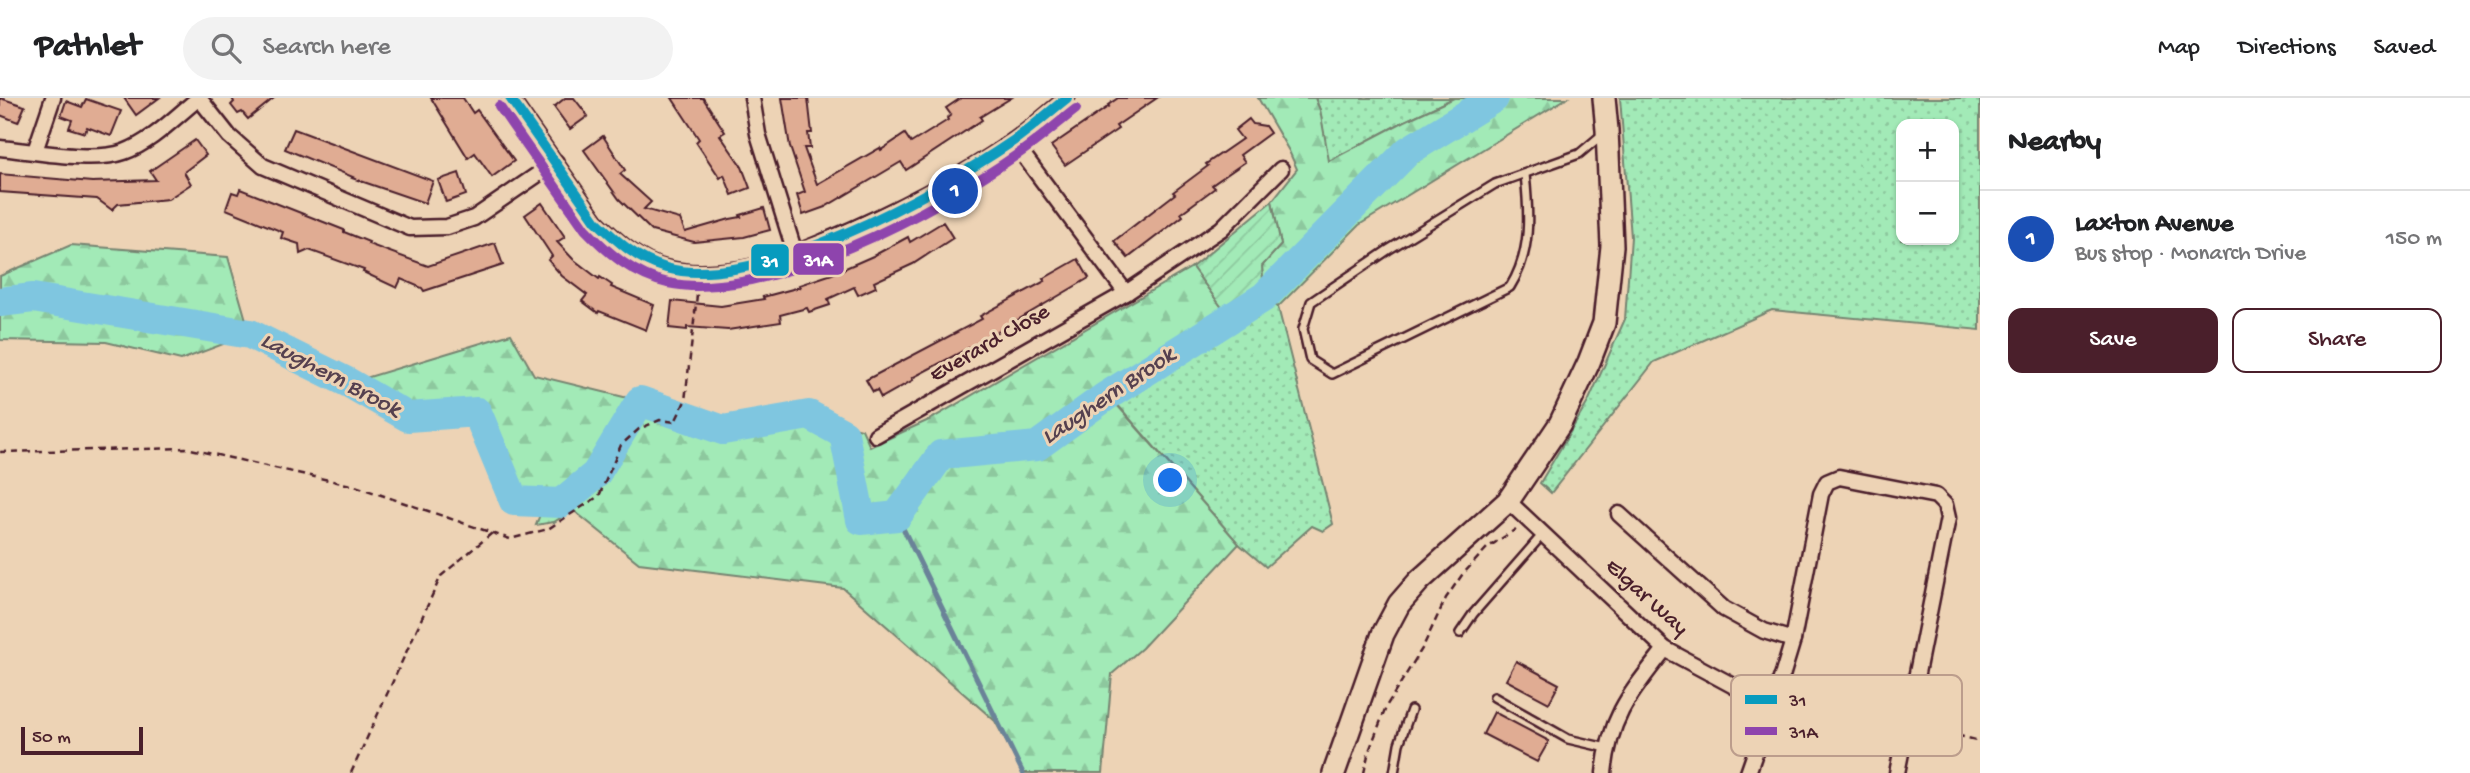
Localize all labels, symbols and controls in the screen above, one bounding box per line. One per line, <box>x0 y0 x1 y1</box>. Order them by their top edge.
search box <box>183 17 673 80</box>
text: Pathlet <box>35 29 141 67</box>
icon: search <box>207 29 245 67</box>
text: Search here <box>263 33 391 64</box>
text: Map <box>2158 34 2200 63</box>
text: Directions <box>2238 34 2336 63</box>
text: Saved <box>2374 34 2435 63</box>
map controls <box>1896 119 1959 245</box>
button: + <box>1896 119 1959 182</box>
text: Nearby <box>2008 126 2101 161</box>
pin: 1 <box>932 165 978 217</box>
button: − <box>1896 182 1959 245</box>
text: Laxton Avenue <box>2075 210 2233 241</box>
text: 1 <box>2026 226 2036 253</box>
text: 150 m <box>2386 226 2442 253</box>
text: Bus stop · Monarch Drive <box>2075 241 2306 268</box>
line badge: 31A <box>792 242 845 276</box>
line badge: 31 <box>750 243 790 277</box>
text: 31A <box>803 251 834 274</box>
text: 31 <box>760 252 779 275</box>
street label: Everard Close <box>925 298 1056 389</box>
button: Save <box>2008 308 2218 373</box>
button: Share <box>2232 308 2442 373</box>
water label: Laughern Brook <box>255 327 407 426</box>
water label: Laughern Brook <box>1037 341 1183 452</box>
your location <box>1153 463 1187 497</box>
street label: Elgar Way <box>1599 554 1693 642</box>
legend <box>1731 675 1962 756</box>
text: 31 <box>1788 691 1807 714</box>
text: 31A <box>1788 723 1820 746</box>
scale bar <box>21 724 144 756</box>
text: 50 m <box>32 727 71 750</box>

